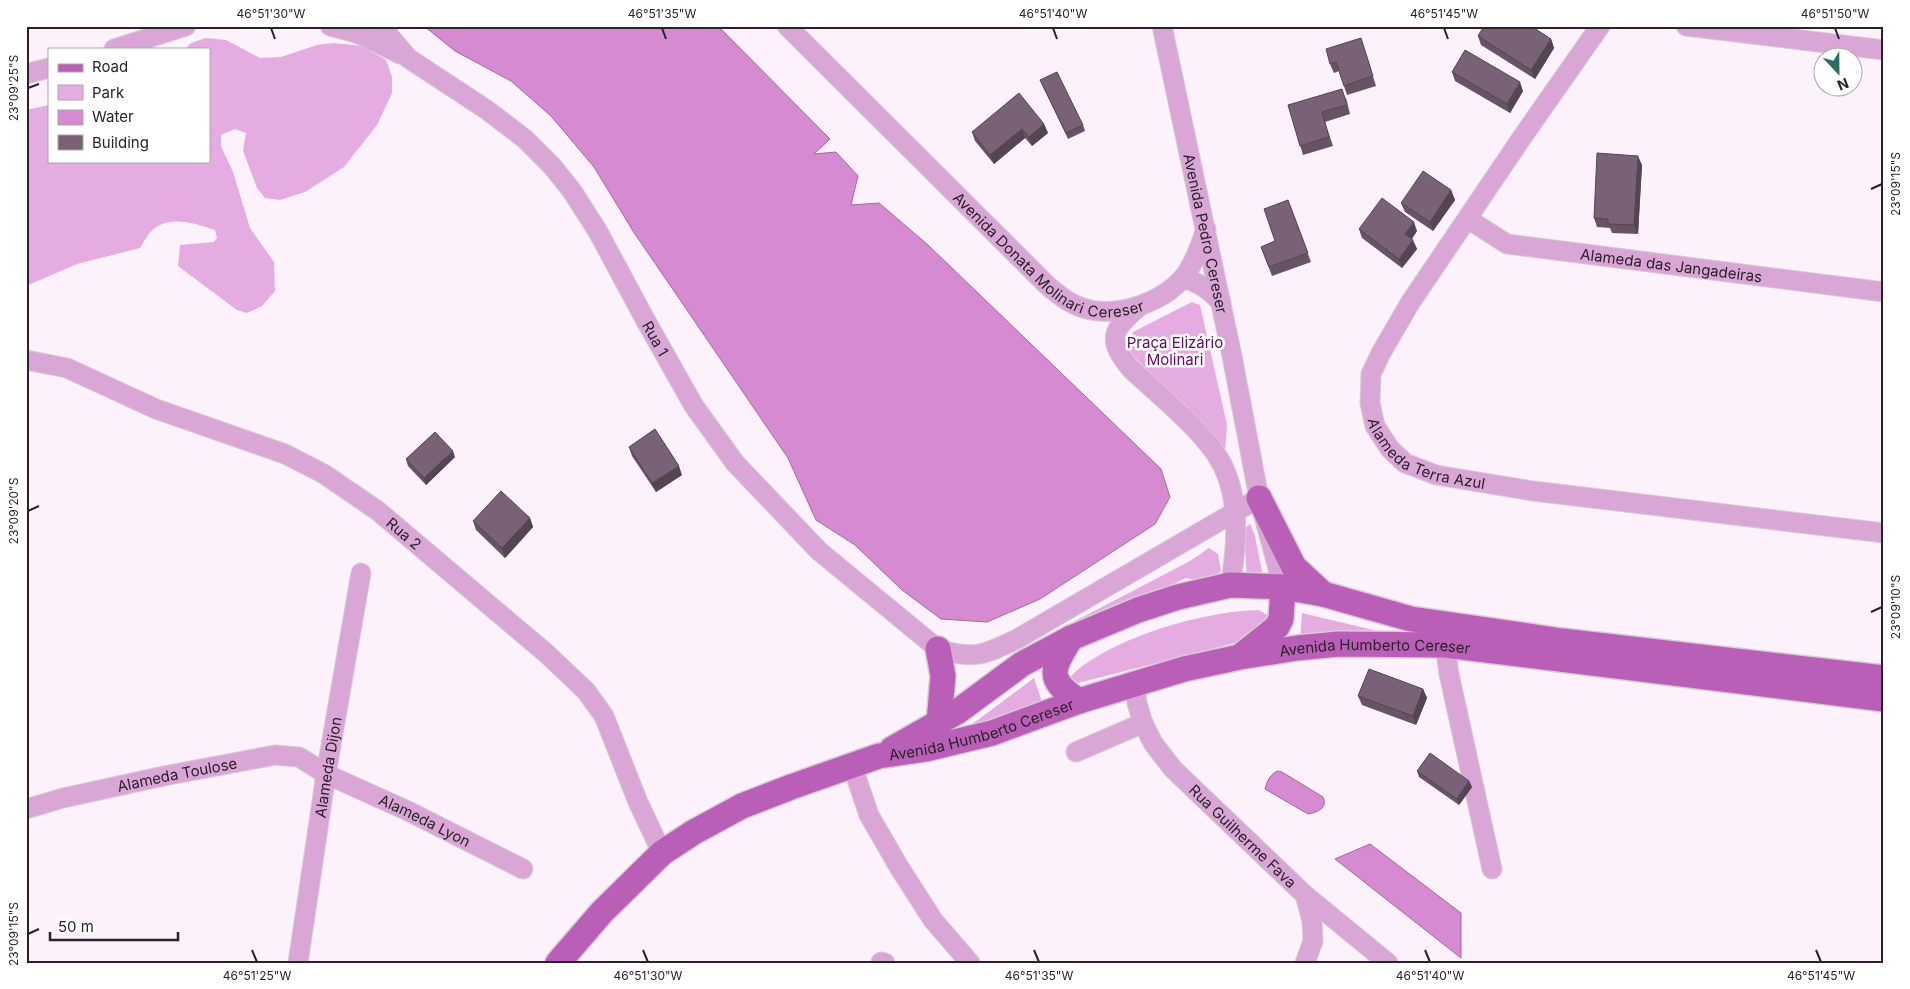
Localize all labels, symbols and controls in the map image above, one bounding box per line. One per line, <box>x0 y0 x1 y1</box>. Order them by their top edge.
text: 46°51'30"W <box>237 6 306 21</box>
text: 46°51'35"W <box>628 6 696 21</box>
text: 46°51'40"W <box>1019 6 1087 21</box>
text: 46°51'45"W <box>1410 6 1478 21</box>
text: 46°51'50"W <box>1801 6 1870 21</box>
legend <box>48 48 210 162</box>
north arrow <box>1812 48 1862 98</box>
text: 23°09'25"S <box>6 54 21 121</box>
text: Road <box>92 57 128 76</box>
text: N <box>1835 75 1851 94</box>
text: Park <box>92 83 125 102</box>
text: Water <box>92 107 134 126</box>
text: Building <box>92 133 149 152</box>
street label: Avenida Pedro Cereser <box>1180 152 1232 315</box>
text: 23°09'15"S <box>1888 152 1903 216</box>
street label: Avenida Donata Molinari Cereser <box>949 188 1147 321</box>
street label: Alameda das Jangadeiras <box>1579 244 1763 286</box>
street label: Rua 1 <box>638 317 673 359</box>
park label: Praça Elizário Molinari <box>1127 333 1223 369</box>
street label: Alameda Terra Azul <box>1364 416 1487 492</box>
text: 23°09'20"S <box>6 477 21 544</box>
street label: Rua 2 <box>383 513 426 553</box>
text: 23°09'10"S <box>1888 575 1903 639</box>
street label: Avenida Humberto Cereser <box>1278 634 1472 660</box>
street label: Avenida Humberto Cereser <box>887 694 1077 764</box>
street label: Alameda Dijon <box>310 715 345 819</box>
street label: Alameda Toulose <box>115 753 238 795</box>
street label: Rua Guilherme Fava <box>1185 780 1301 892</box>
street label: Alameda Lyon <box>376 790 474 851</box>
text: 23°09'15"S <box>6 902 21 966</box>
scale bar <box>50 909 178 941</box>
text: 50 m <box>58 917 94 936</box>
text: 46°51'25"W <box>223 968 291 983</box>
text: 46°51'30"W <box>614 968 683 983</box>
text: 46°51'35"W <box>1005 968 1073 983</box>
text: 46°51'40"W <box>1396 968 1464 983</box>
text: 46°51'45"W <box>1787 968 1855 983</box>

